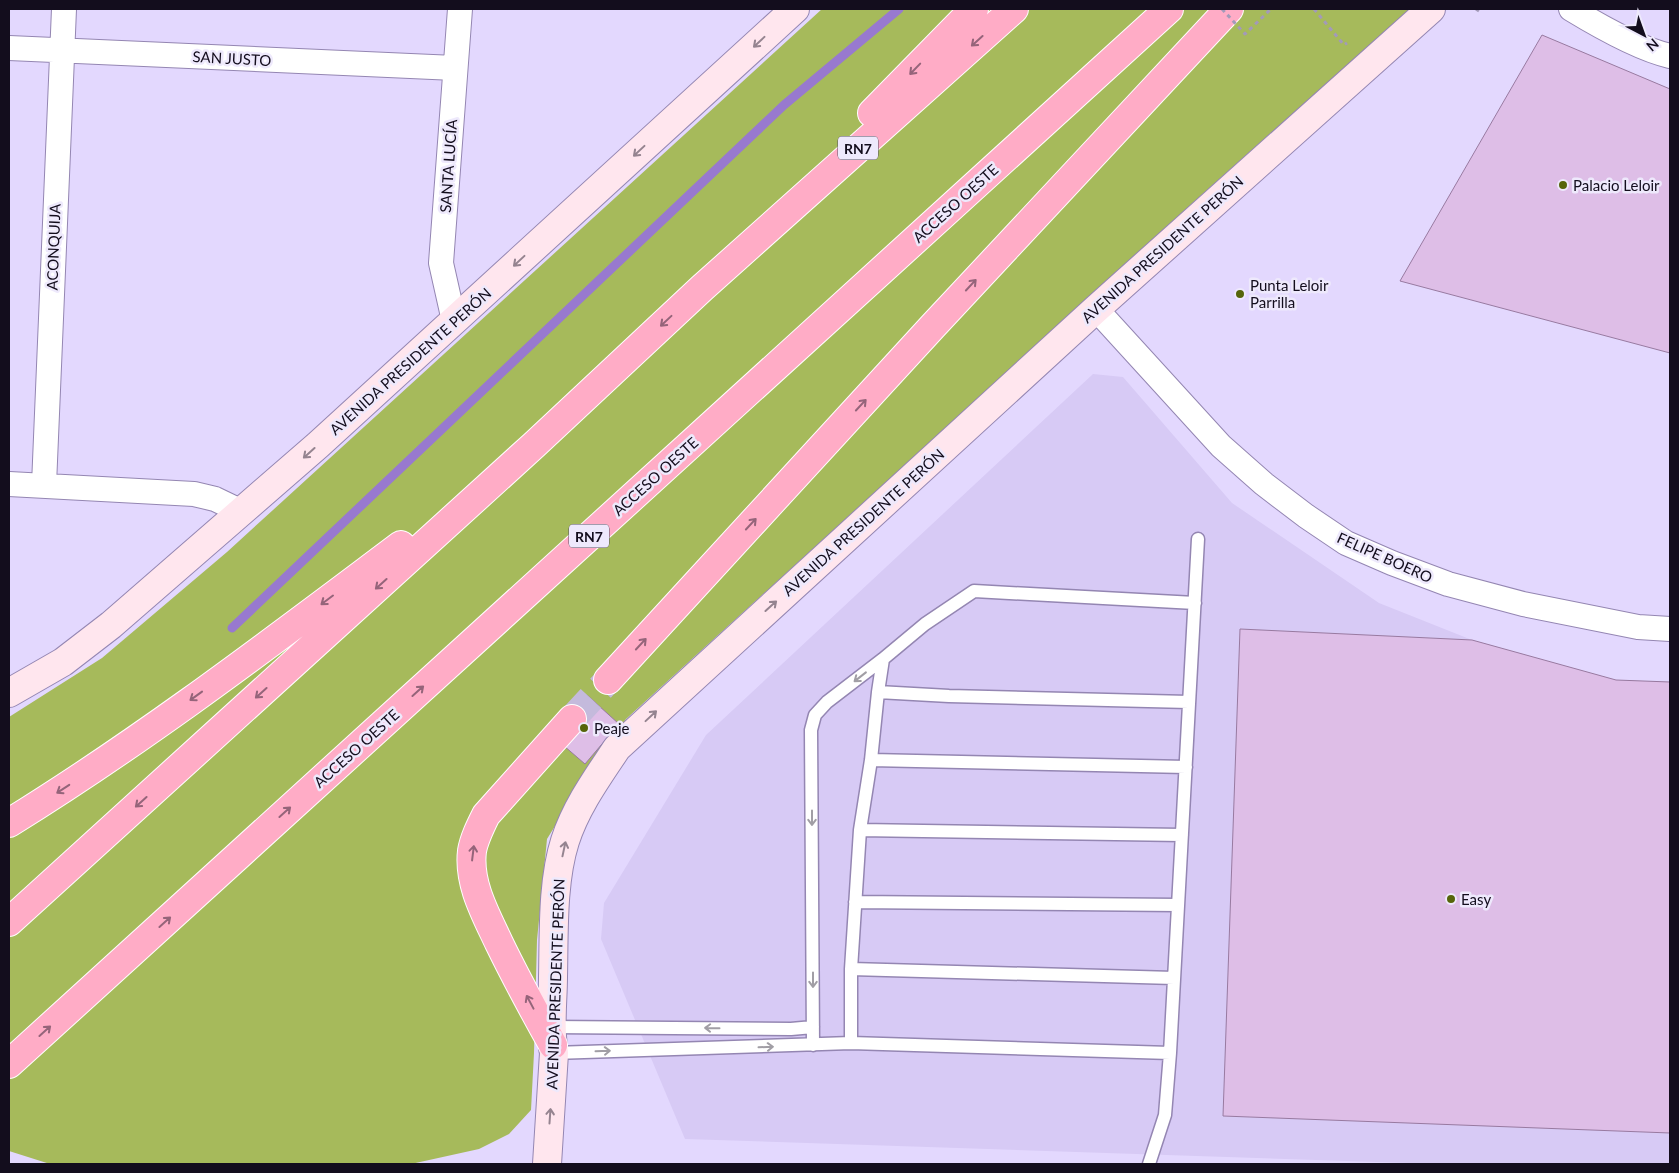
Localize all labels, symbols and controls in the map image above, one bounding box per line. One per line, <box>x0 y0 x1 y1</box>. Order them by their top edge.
north arrow <box>1619 10 1669 60</box>
one-way arrow <box>971 35 984 47</box>
text: N <box>1643 35 1663 55</box>
one-way arrow <box>753 36 765 48</box>
street label: SAN JUSTO <box>192 47 272 69</box>
one-way arrow <box>909 62 921 75</box>
street label: SANTA LUCÍA <box>436 118 460 213</box>
road number: RN7 <box>838 136 878 160</box>
one-way arrow <box>633 146 646 157</box>
street label: ACCESO OESTE <box>909 160 1001 246</box>
street label: AVENIDA PRESIDENTE PERÓN <box>1078 172 1246 326</box>
place label: Palacio Leloir <box>1573 176 1660 194</box>
marker: Palacio Leloir <box>1557 179 1569 191</box>
street label: ACONQUIJA <box>42 203 64 291</box>
one-way arrow <box>513 255 526 267</box>
place label: Punta Leloir Parrilla <box>1250 276 1329 311</box>
one-way arrow <box>965 279 977 291</box>
street label: AVENIDA PRESIDENTE PERÓN <box>326 284 494 438</box>
marker: Punta Leloir Parrilla <box>1234 288 1246 300</box>
one-way arrow <box>660 315 672 327</box>
one-way arrow <box>855 398 867 411</box>
street label: ACCESO OESTE <box>609 433 701 519</box>
street label: AVENIDA PRESIDENTE PERÓN <box>779 445 947 599</box>
one-way arrow <box>302 447 315 459</box>
one-way arrow <box>745 518 757 531</box>
road number: RN7 <box>569 524 609 548</box>
street label: FELIPE BOERO <box>1335 528 1435 586</box>
one-way arrow <box>375 578 388 589</box>
one-way arrow <box>320 595 334 605</box>
one-way arrow <box>765 600 778 612</box>
one-way arrow <box>635 638 647 651</box>
one-way arrow <box>854 671 867 682</box>
one-way arrow <box>412 685 425 697</box>
one-way arrow <box>255 687 268 699</box>
one-way arrow <box>189 691 203 701</box>
street label: ACCESO OESTE <box>310 705 402 791</box>
one-way arrow <box>645 710 658 722</box>
place label: Peaje <box>594 719 630 737</box>
marker: Peaje <box>578 722 590 734</box>
one-way arrow <box>56 784 70 794</box>
one-way arrow <box>134 796 147 808</box>
one-way arrow <box>279 807 292 818</box>
one-way arrow <box>807 810 817 826</box>
one-way arrow <box>559 842 569 858</box>
one-way arrow <box>468 845 478 861</box>
street label: AVENIDA PRESIDENTE PERÓN <box>542 878 568 1090</box>
place label: Easy <box>1461 890 1491 908</box>
marker: Easy <box>1445 893 1457 905</box>
one-way arrow <box>159 916 171 928</box>
one-way arrow <box>808 972 818 988</box>
one-way arrow <box>525 995 535 1010</box>
one-way arrow <box>704 1023 720 1033</box>
one-way arrow <box>38 1025 51 1037</box>
one-way arrow <box>757 1042 773 1051</box>
one-way arrow <box>595 1047 611 1056</box>
one-way arrow <box>546 1108 555 1124</box>

